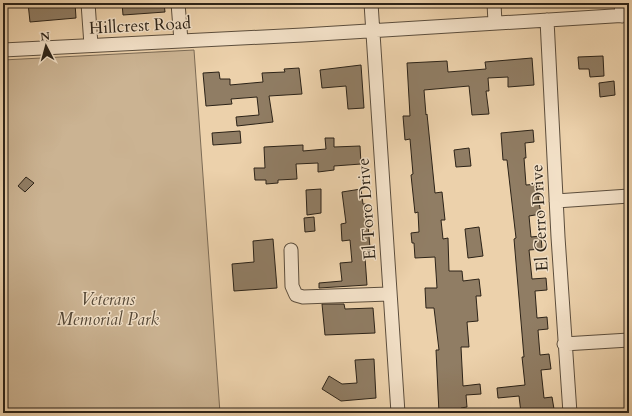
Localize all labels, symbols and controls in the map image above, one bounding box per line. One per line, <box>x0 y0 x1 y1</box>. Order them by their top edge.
street label: Hillcrest Road <box>88 11 192 40</box>
north arrow <box>26 26 66 66</box>
text: N <box>39 29 51 45</box>
street label: El Toro Drive <box>351 157 382 261</box>
street label: El Cerro Drive <box>525 164 554 272</box>
park label: Veterans Memorial Park <box>57 288 160 331</box>

